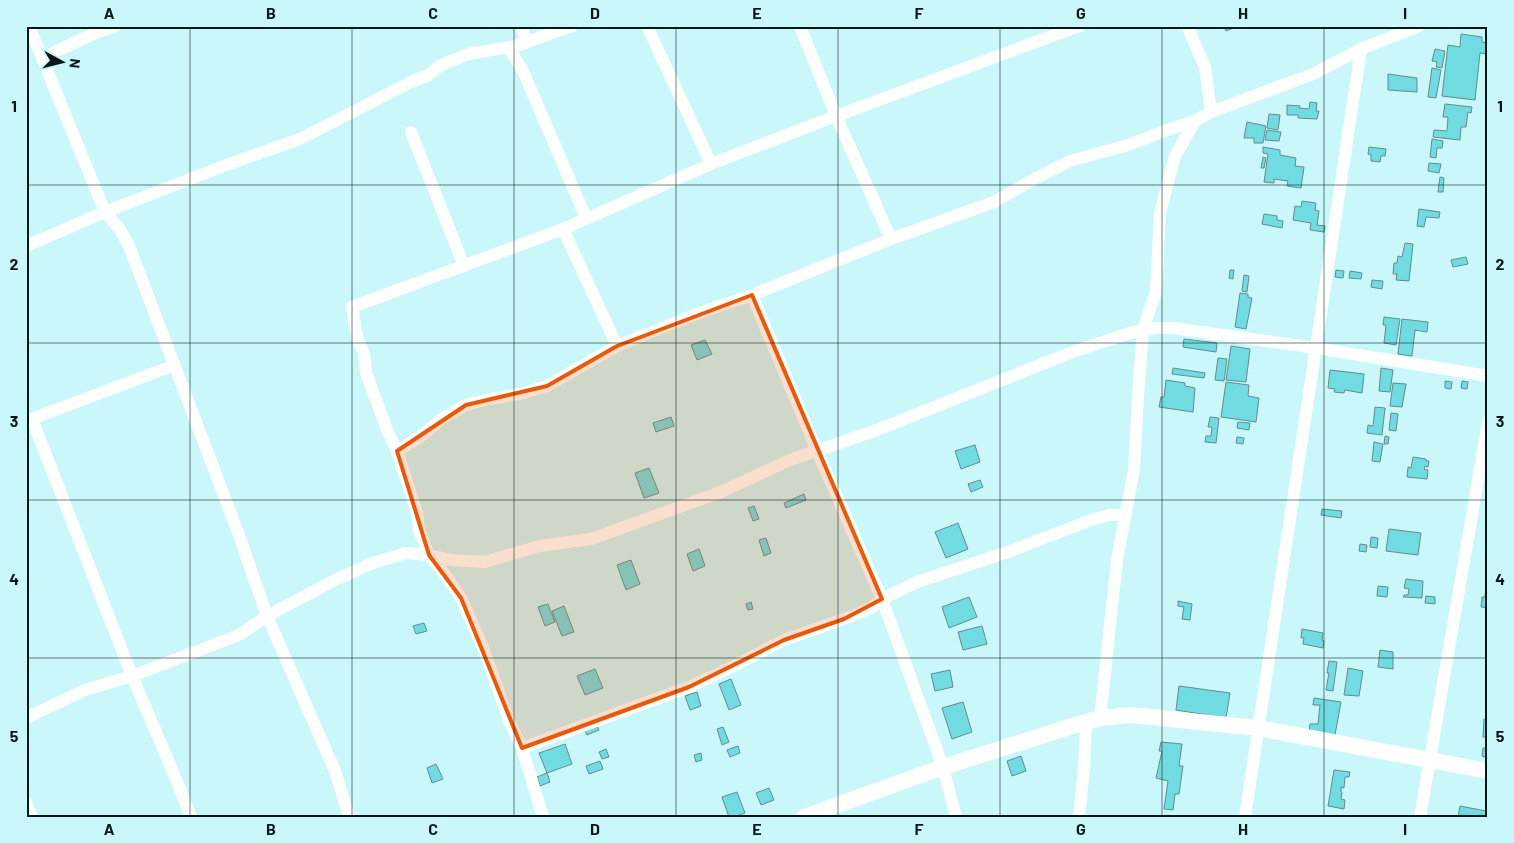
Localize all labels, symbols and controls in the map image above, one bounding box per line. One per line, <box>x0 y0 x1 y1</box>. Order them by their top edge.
text: A <box>104 3 115 22</box>
text: B <box>266 3 276 22</box>
text: C <box>428 3 438 22</box>
text: D <box>590 3 600 22</box>
text: E <box>752 3 762 22</box>
text: F <box>915 3 924 22</box>
text: G <box>1076 3 1086 22</box>
text: H <box>1238 3 1248 22</box>
text: I <box>1403 3 1407 22</box>
north arrow <box>38 38 88 88</box>
text: N <box>66 58 84 69</box>
text: 1 <box>11 96 17 115</box>
text: 1 <box>1497 96 1503 115</box>
text: 2 <box>10 254 19 273</box>
text: 2 <box>1496 254 1505 273</box>
text: 3 <box>10 411 18 430</box>
text: 3 <box>1496 411 1504 430</box>
text: 4 <box>9 569 19 588</box>
text: 4 <box>1495 569 1505 588</box>
text: 5 <box>10 726 19 745</box>
text: 5 <box>1496 726 1505 745</box>
text: A <box>104 819 115 838</box>
text: B <box>266 819 276 838</box>
text: C <box>428 819 438 838</box>
text: D <box>590 819 600 838</box>
text: E <box>752 819 762 838</box>
text: F <box>915 819 924 838</box>
text: G <box>1076 819 1086 838</box>
text: H <box>1238 819 1248 838</box>
text: I <box>1403 819 1407 838</box>

